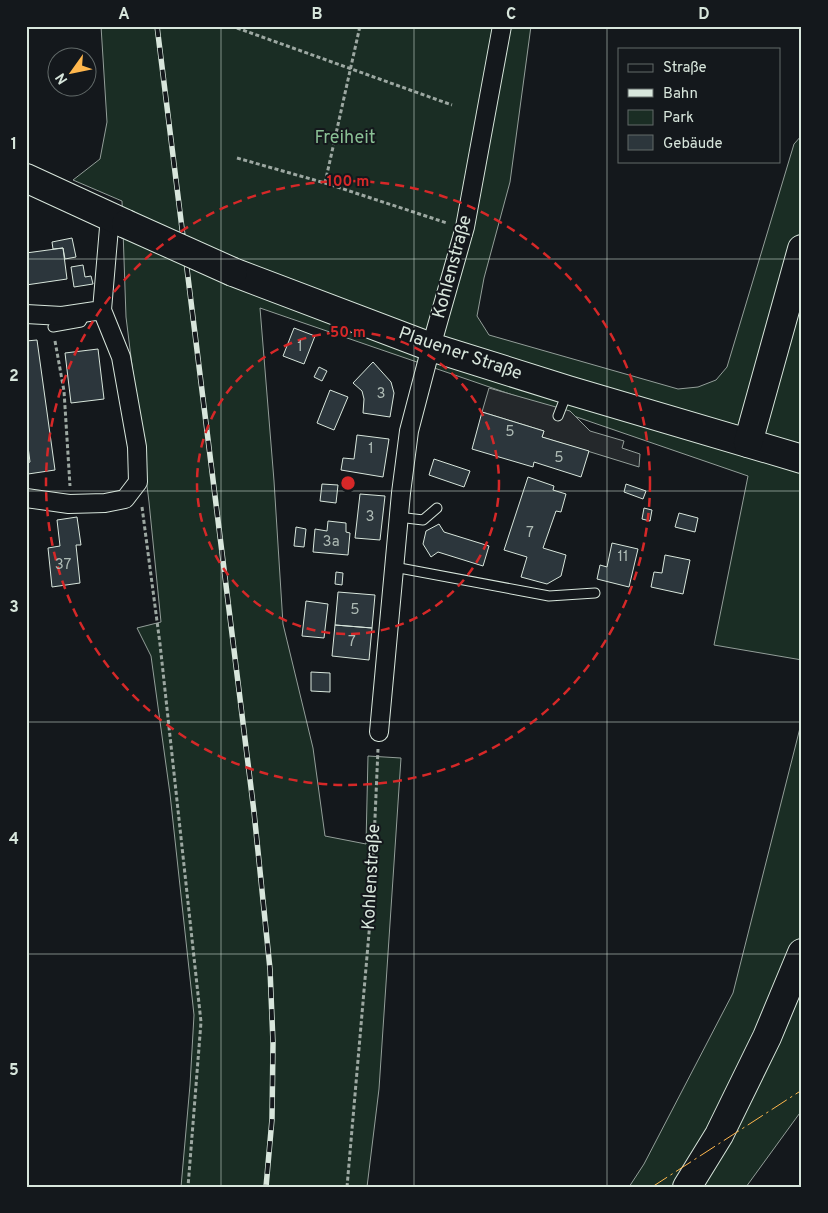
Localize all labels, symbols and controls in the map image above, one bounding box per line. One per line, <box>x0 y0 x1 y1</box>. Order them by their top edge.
text: A <box>118 5 130 25</box>
text: B <box>311 5 323 25</box>
text: C <box>506 5 516 25</box>
text: D <box>698 5 710 25</box>
north arrow <box>48 48 98 98</box>
legend <box>618 48 780 162</box>
text: Straße <box>663 59 707 78</box>
text: N <box>52 69 72 87</box>
text: Bahn <box>663 85 698 104</box>
text: Park <box>663 109 694 128</box>
park label: Freiheit <box>314 127 376 150</box>
text: 1 <box>11 135 17 155</box>
text: Gebäude <box>663 135 723 154</box>
text: 100 m <box>327 173 369 192</box>
street label: Kohlenstraße <box>428 213 478 321</box>
street label: Plauener Straße <box>395 322 525 386</box>
text: 50 m <box>330 324 366 343</box>
house number: 1 <box>297 338 303 357</box>
text: 2 <box>9 367 19 387</box>
house number: 3 <box>376 385 386 404</box>
house number: 5 <box>505 423 515 442</box>
house number: 1 <box>368 440 374 459</box>
house number: 5 <box>554 449 564 468</box>
centre of rings <box>339 474 357 492</box>
house number: 3 <box>365 508 375 527</box>
house number: 7 <box>526 524 534 543</box>
house number: 3a <box>322 533 340 552</box>
house number: 11 <box>617 548 629 567</box>
house number: 37 <box>55 556 72 575</box>
text: 3 <box>9 598 19 618</box>
house number: 5 <box>350 601 360 620</box>
house number: 7 <box>348 633 356 652</box>
street label: Kohlenstraße <box>358 823 386 931</box>
text: 4 <box>9 830 19 850</box>
text: 5 <box>9 1061 19 1081</box>

